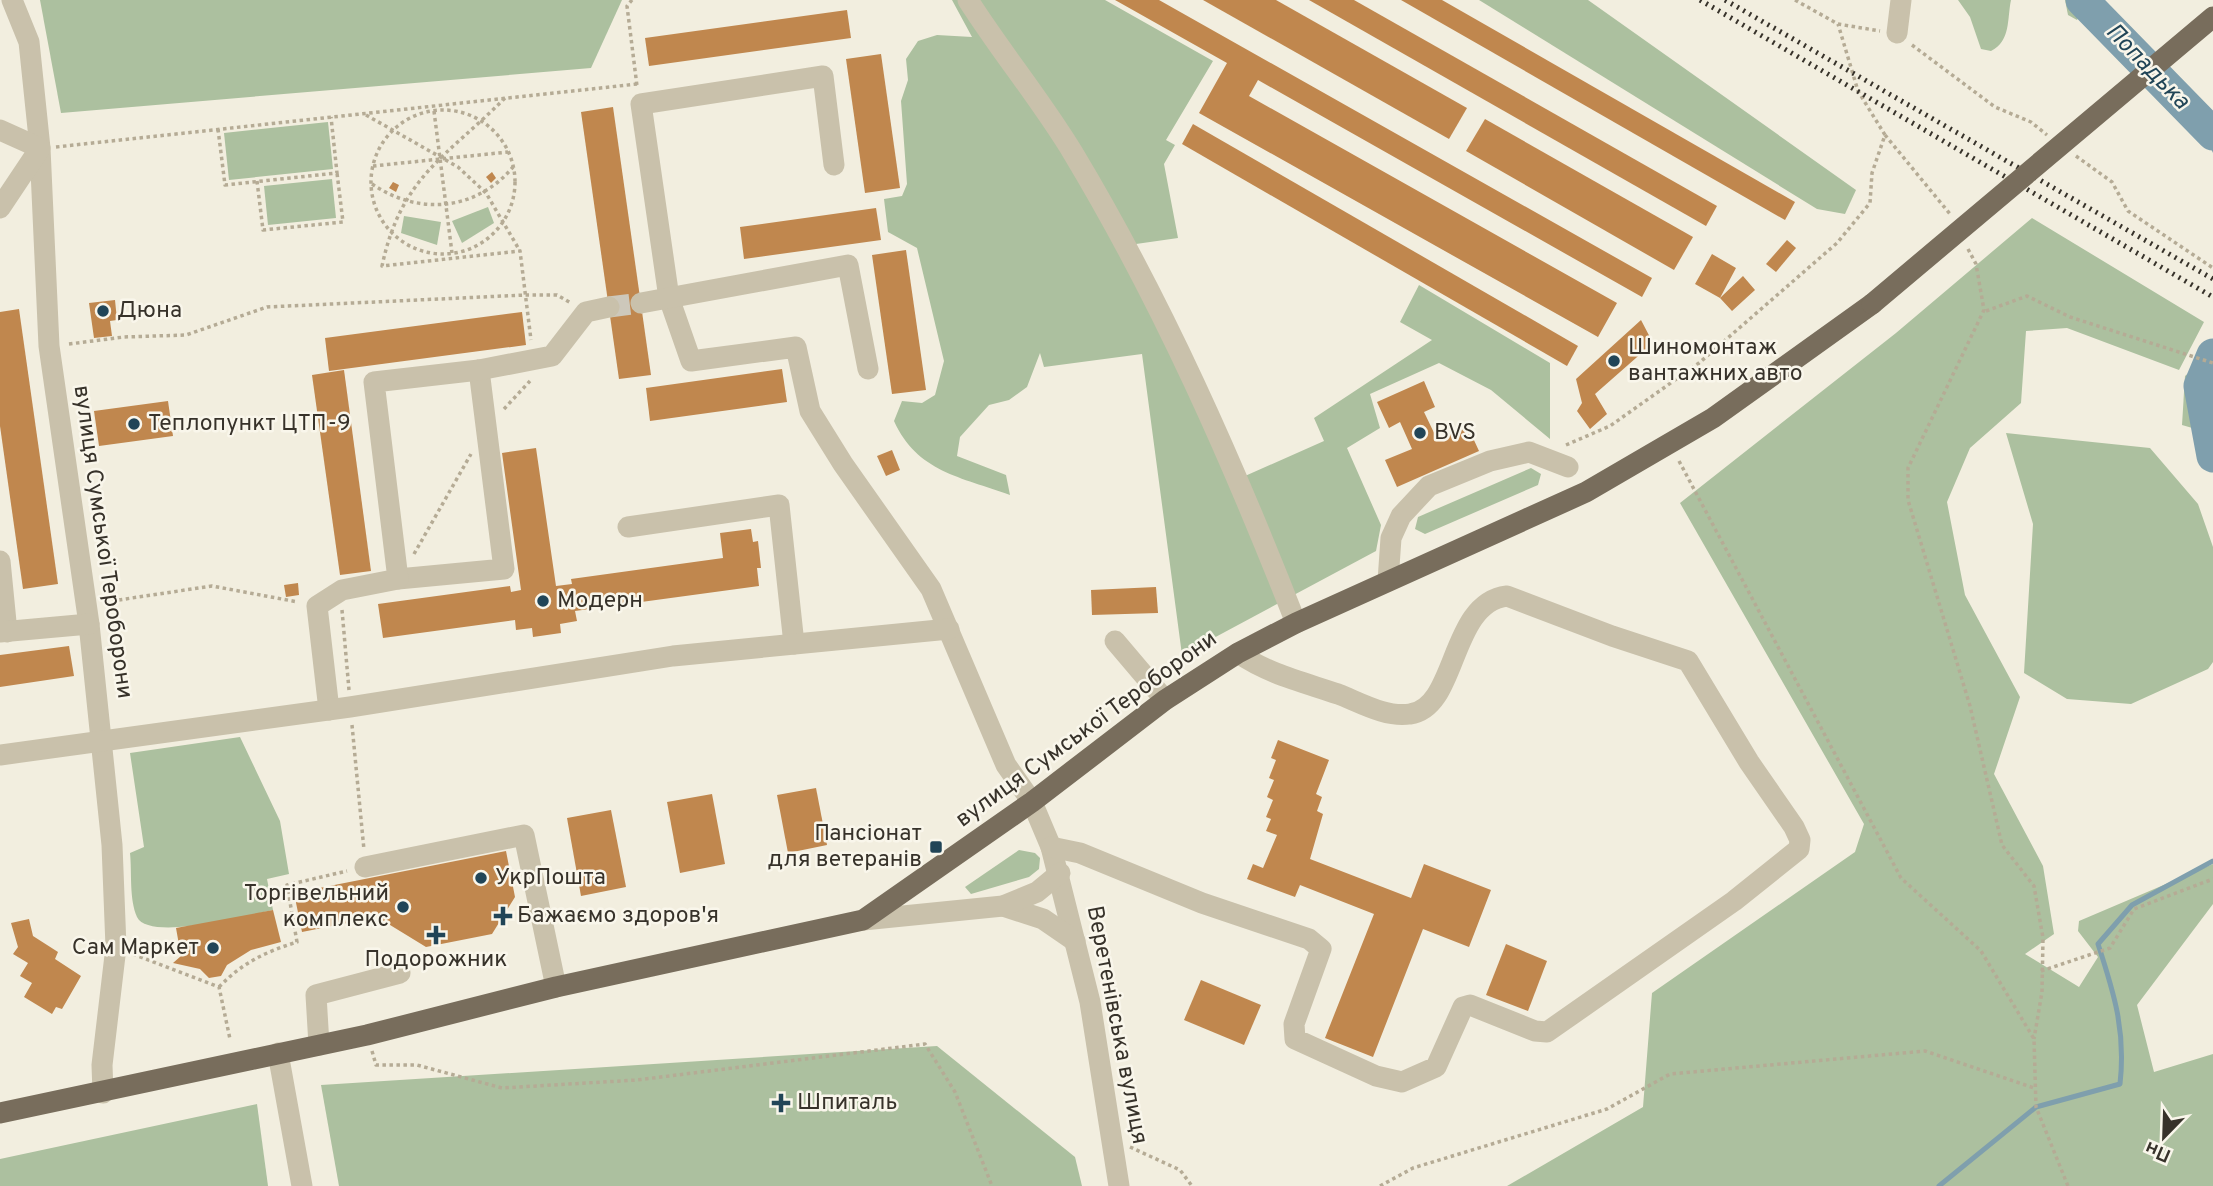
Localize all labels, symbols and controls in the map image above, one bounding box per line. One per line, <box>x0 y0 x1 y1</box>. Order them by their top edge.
water label: Попадька <box>2099 18 2196 117</box>
place label: Дюна <box>117 297 182 326</box>
marker: Дюна <box>95 303 111 319</box>
place label: Шиномонтаж вантажних авто <box>1628 334 1803 389</box>
marker: Шиномонтаж вантажних авто <box>1606 353 1622 369</box>
street label: вулиця Сумської Тероборони <box>66 383 138 701</box>
place label: Теплопункт ЦТП-9 <box>148 410 351 439</box>
marker: Теплопункт ЦТП-9 <box>126 416 142 432</box>
place label: BVS <box>1434 419 1476 448</box>
marker: BVS <box>1412 425 1428 441</box>
place label: Модерн <box>557 587 643 616</box>
marker: Модерн <box>535 593 551 609</box>
street label: вулиця Сумської Тероборони <box>951 625 1223 835</box>
place label: Пансіонат для ветеранів <box>768 820 922 875</box>
marker: Пансіонат для ветеранів <box>928 839 944 855</box>
place label: УкрПошта <box>495 864 606 893</box>
marker: УкрПошта <box>473 870 489 886</box>
place label: Торгівельний комплекс <box>244 880 389 935</box>
marker: Торгівельний комплекс <box>395 899 411 915</box>
place label: Бажаємо здоров'я <box>517 902 719 931</box>
street label: Веретенівська вулиця <box>1079 903 1153 1147</box>
marker: Бажаємо здоров'я <box>495 908 511 924</box>
marker: Подорожник <box>428 927 444 943</box>
place label: Сам Маркет <box>72 934 199 963</box>
marker: Сам Маркет <box>205 940 221 956</box>
place label: Подорожник <box>365 946 508 975</box>
place label: Шпиталь <box>797 1089 897 1118</box>
marker: Шпиталь <box>771 1093 791 1113</box>
north arrow <box>2129 1102 2199 1172</box>
text: Пн <box>2142 1135 2175 1167</box>

